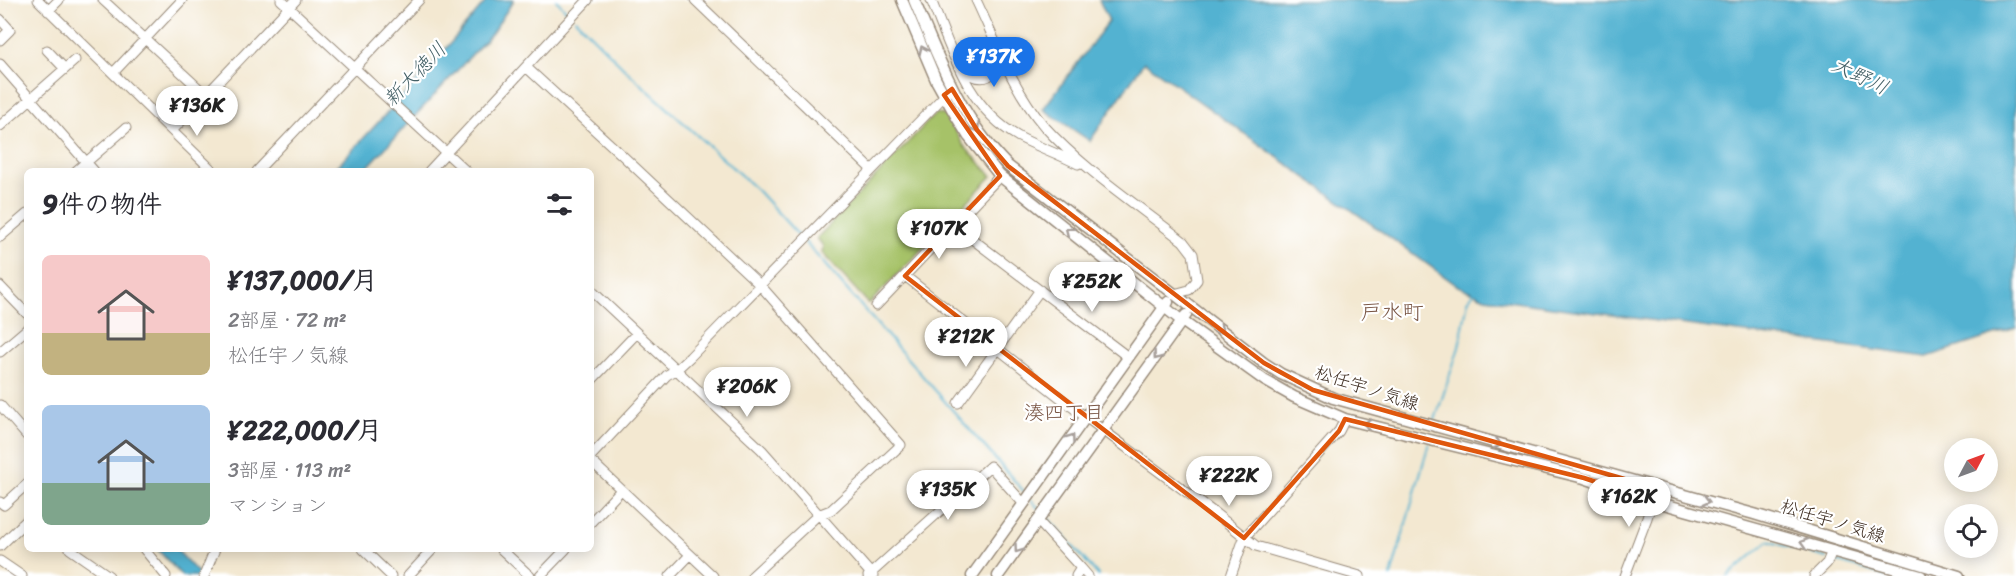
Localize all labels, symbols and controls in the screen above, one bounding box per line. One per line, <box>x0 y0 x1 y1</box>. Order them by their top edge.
water label: 新大徳川 <box>375 33 455 115</box>
pin: ¥137K <box>952 37 1036 88</box>
text: ¥137K <box>967 39 1021 74</box>
one-way arrow <box>918 45 930 56</box>
water label: 大野川 <box>1825 47 1895 105</box>
pin: ¥136K <box>155 86 239 137</box>
text: ¥136K <box>170 88 224 123</box>
one-way arrow <box>969 121 980 132</box>
text: 9件の物件 <box>42 181 162 227</box>
icon: filters <box>543 188 576 221</box>
pin: ¥107K <box>897 209 981 260</box>
text: ¥107K <box>911 211 967 246</box>
one-way arrow <box>1065 227 1076 238</box>
text: ¥137,000/月 <box>228 257 378 303</box>
pin: ¥252K <box>1050 262 1134 313</box>
text: ¥252K <box>1063 264 1121 299</box>
icon: home <box>90 279 162 351</box>
district label: 戸水町 <box>1361 293 1424 331</box>
text: 2部屋 · 72 m² <box>228 303 347 338</box>
pin: ¥212K <box>924 317 1008 368</box>
text: ¥212K <box>939 319 993 354</box>
one-way arrow <box>1214 323 1225 334</box>
text: 松任宇ノ気線 <box>228 338 348 373</box>
one-way arrow <box>1153 349 1164 360</box>
street label: 松任宇ノ気線 <box>1311 356 1423 420</box>
pin: ¥206K <box>705 367 789 418</box>
text: ¥206K <box>718 369 776 404</box>
district label: 湊四丁目 <box>1024 395 1104 430</box>
text: ¥222,000/月 <box>228 407 383 453</box>
one-way arrow <box>1362 419 1372 432</box>
icon: home <box>90 429 162 501</box>
one-way arrow <box>1064 434 1075 445</box>
one-way arrow <box>1493 436 1503 449</box>
north arrow <box>1944 438 1998 492</box>
map controls <box>1944 438 1998 558</box>
text: 3部屋 · 113 m² <box>228 453 351 488</box>
pin: ¥222K <box>1187 456 1271 507</box>
text: ¥222K <box>1200 458 1258 493</box>
pin: ¥135K <box>906 470 990 521</box>
text: ¥135K <box>920 472 976 507</box>
pin: ¥162K <box>1587 477 1671 528</box>
text: ¥162K <box>1602 479 1656 514</box>
text: マンション <box>228 488 327 523</box>
street label: 松任宇ノ気線 <box>1777 490 1889 552</box>
one-way arrow <box>1701 494 1711 507</box>
button: locate <box>1944 504 1998 558</box>
one-way arrow <box>1799 538 1810 550</box>
one-way arrow <box>1014 542 1025 553</box>

